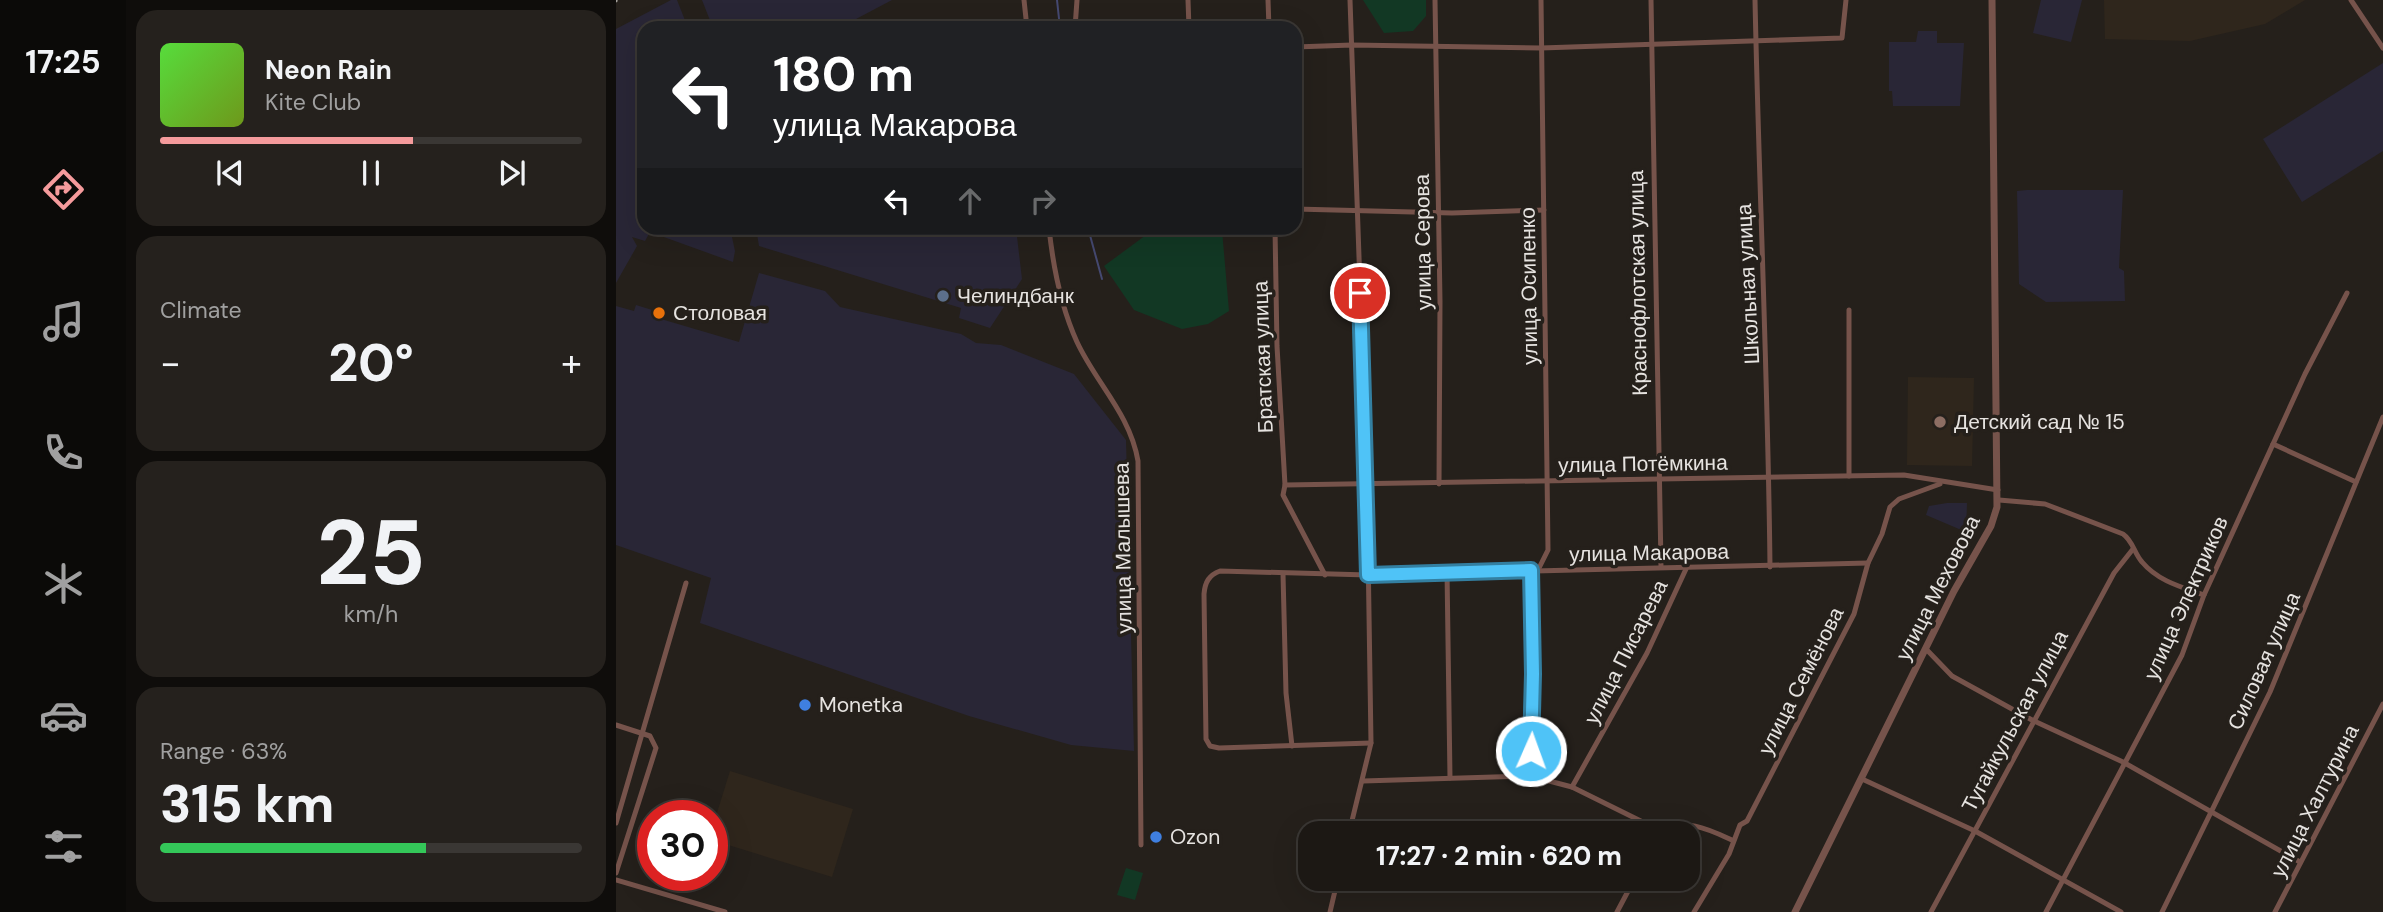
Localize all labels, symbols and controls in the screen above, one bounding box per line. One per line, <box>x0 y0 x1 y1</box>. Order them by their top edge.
text: 17:25 <box>25 41 101 83</box>
text: 180 m <box>773 42 914 106</box>
icon: left <box>658 49 749 140</box>
text: Neon Rain <box>265 53 392 87</box>
text: Kite Club <box>265 87 361 117</box>
text: улица Макарова <box>773 104 1017 146</box>
icon: previous <box>211 154 249 192</box>
icon: pause <box>352 154 390 192</box>
icon: next <box>493 154 531 192</box>
icon: directions <box>39 165 88 214</box>
street label: Краснофлотская улица <box>1622 170 1654 396</box>
street label: улица Серова <box>1408 173 1438 310</box>
icon: left <box>878 182 916 220</box>
icon: ahead <box>951 182 989 220</box>
icon: right <box>1024 182 1062 220</box>
street label: Школьная улица <box>1730 203 1766 365</box>
street label: улица Осипенко <box>1514 207 1544 365</box>
pin <box>1330 263 1390 323</box>
icon: arrive <box>1341 274 1379 312</box>
street label: Братская улица <box>1246 280 1280 434</box>
place label: Челиндбанк <box>957 282 1075 310</box>
marker: Челиндбанк <box>935 288 951 304</box>
text: Climate <box>160 295 242 325</box>
icon: music <box>39 297 88 346</box>
place label: Столовая <box>673 299 767 327</box>
marker: Столовая <box>651 305 667 321</box>
text: 20° <box>328 329 414 397</box>
text: − <box>160 338 181 388</box>
text: + <box>561 338 582 388</box>
place label: Детский сад № 15 <box>1954 408 2125 436</box>
marker: Детский сад № 15 <box>1932 414 1948 430</box>
icon: phone <box>39 428 88 477</box>
street label: улица Потёмкина <box>1558 449 1728 479</box>
street label: улица Малышева <box>1108 462 1138 634</box>
text: 25 <box>316 494 426 612</box>
street label: улица Меховова <box>1889 510 1987 665</box>
street label: улица Электриков <box>2137 512 2235 684</box>
street label: улица Макарова <box>1569 538 1730 568</box>
icon: climate <box>39 559 88 608</box>
street label: улица Писарева <box>1578 575 1675 729</box>
street label: Силовая улица <box>2221 587 2307 734</box>
text: km/h <box>344 599 398 629</box>
street label: улица Семёнова <box>1752 602 1850 760</box>
street label: Тугайкульская улица <box>1955 625 2075 817</box>
icon: car <box>39 691 88 740</box>
place label: Monetka <box>819 691 903 719</box>
marker: Monetka <box>797 697 813 713</box>
position arrow <box>1494 714 1568 788</box>
street label: улица Халтурина <box>2264 719 2366 882</box>
text: Range · 63% <box>160 736 287 766</box>
text: 315 km <box>160 770 334 838</box>
speed limit sign: 30 <box>637 800 728 891</box>
icon: filters <box>39 822 88 871</box>
place label: Ozon <box>1170 823 1220 851</box>
marker: Ozon <box>1148 829 1164 845</box>
text: 17:27 · 2 min · 620 m <box>1376 839 1622 873</box>

